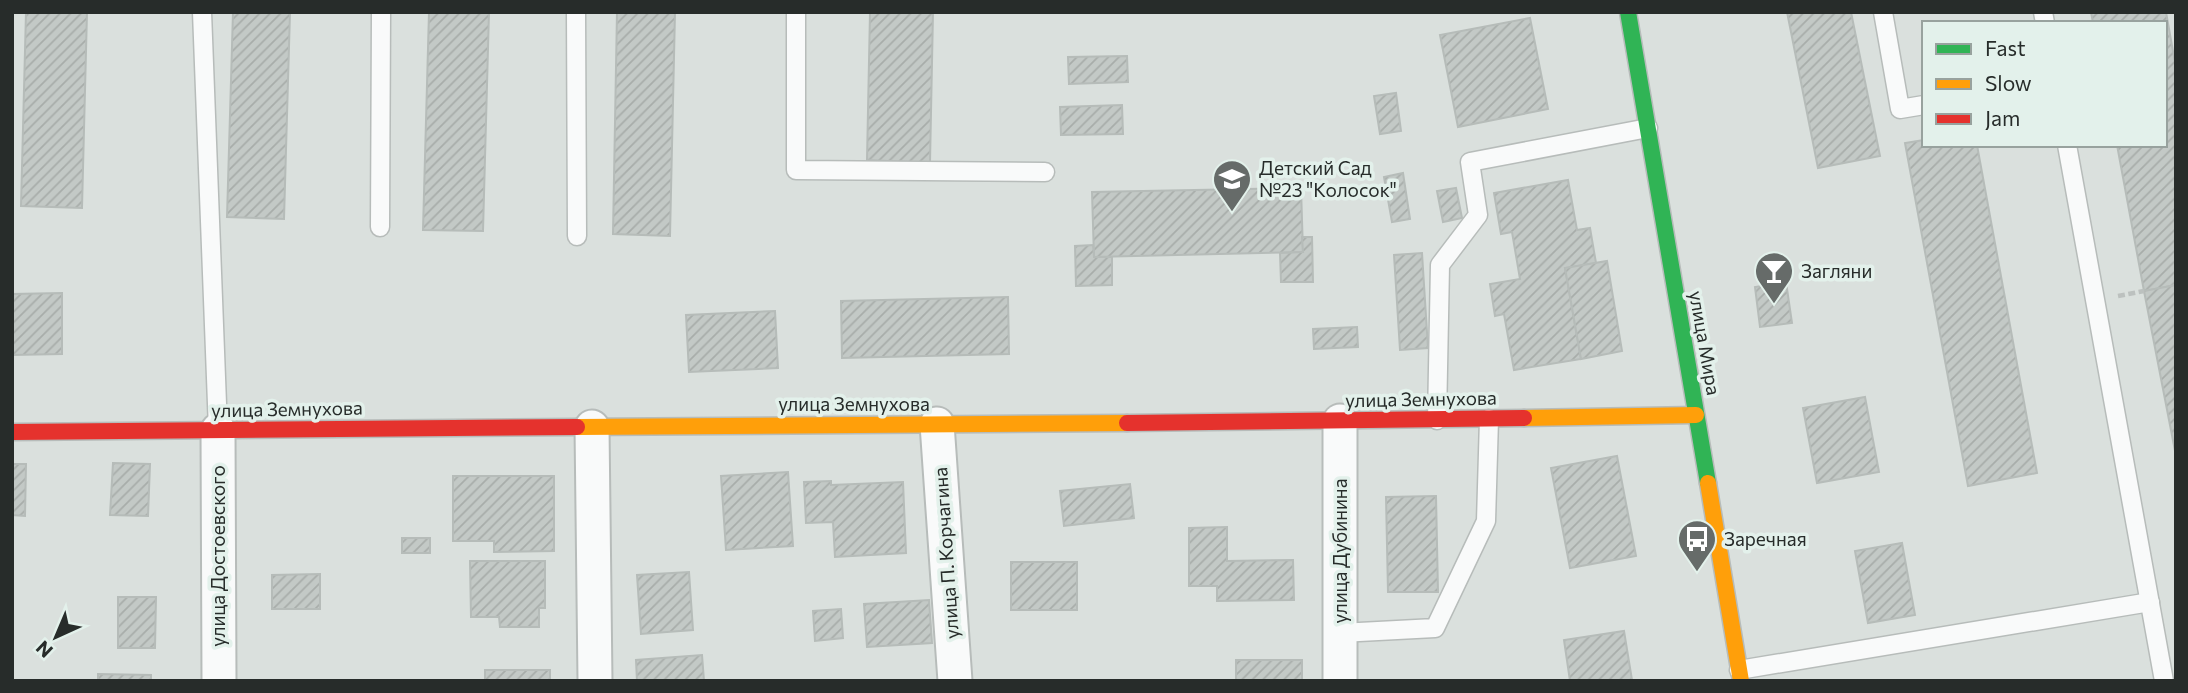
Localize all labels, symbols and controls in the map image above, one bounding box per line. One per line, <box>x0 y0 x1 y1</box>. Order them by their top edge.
legend <box>1922 21 2167 147</box>
text: Fast <box>1985 35 2026 60</box>
text: Slow <box>1985 70 2032 95</box>
text: Jam <box>1985 105 2020 130</box>
place label: Детский Сад №23 "Колосок" <box>1259 156 1397 201</box>
school or university icon: Детский Сад №23 "Колосок" <box>1211 158 1253 213</box>
bar icon: Загляни <box>1753 250 1795 305</box>
place label: Загляни <box>1801 259 1872 282</box>
street label: улица Мира <box>1685 289 1726 397</box>
street label: улица Земнухова <box>1345 386 1497 411</box>
street label: улица Земнухова <box>778 392 930 415</box>
street label: улица Земнухова <box>211 396 363 421</box>
street label: улица Достоевского <box>206 465 229 647</box>
street label: улица П. Корчагина <box>928 466 963 640</box>
street label: улица Дубинина <box>1328 478 1351 624</box>
bus stop icon: Заречная <box>1676 518 1718 573</box>
place label: Заречная <box>1724 527 1807 550</box>
north arrow <box>21 602 91 672</box>
text: N <box>31 636 57 663</box>

